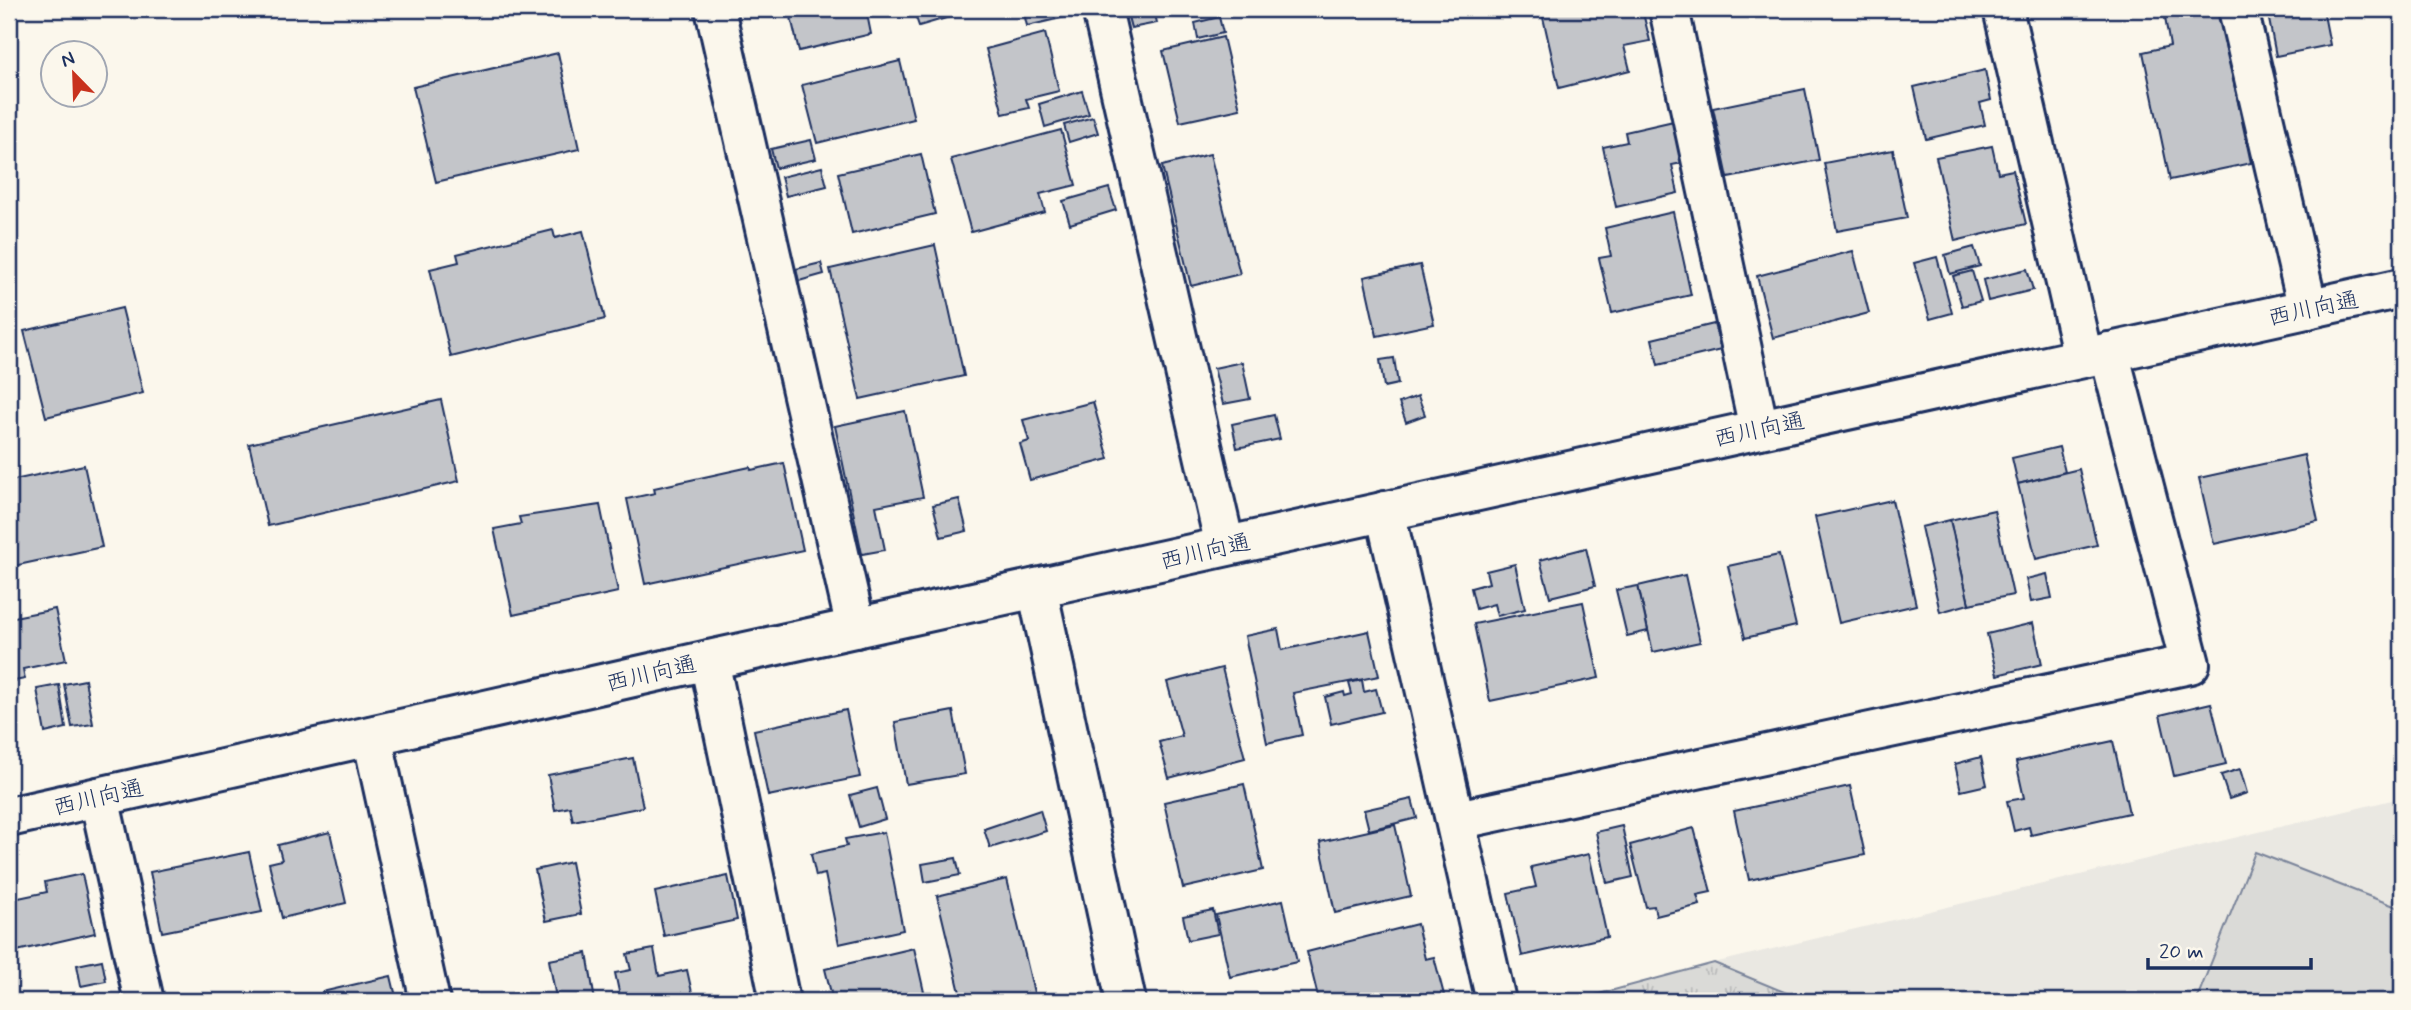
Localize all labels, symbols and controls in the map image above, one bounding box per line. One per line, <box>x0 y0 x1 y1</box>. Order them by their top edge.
north arrow <box>38 38 108 108</box>
text: N <box>57 46 79 74</box>
street label: 西川向通 <box>2265 286 2362 334</box>
street label: 西川向通 <box>1711 407 1808 455</box>
street label: 西川向通 <box>1157 528 1254 578</box>
street label: 西川向通 <box>603 650 700 700</box>
street label: 西川向通 <box>50 774 147 824</box>
scale bar <box>2148 926 2311 970</box>
text: 20 m <box>2159 938 2204 966</box>

